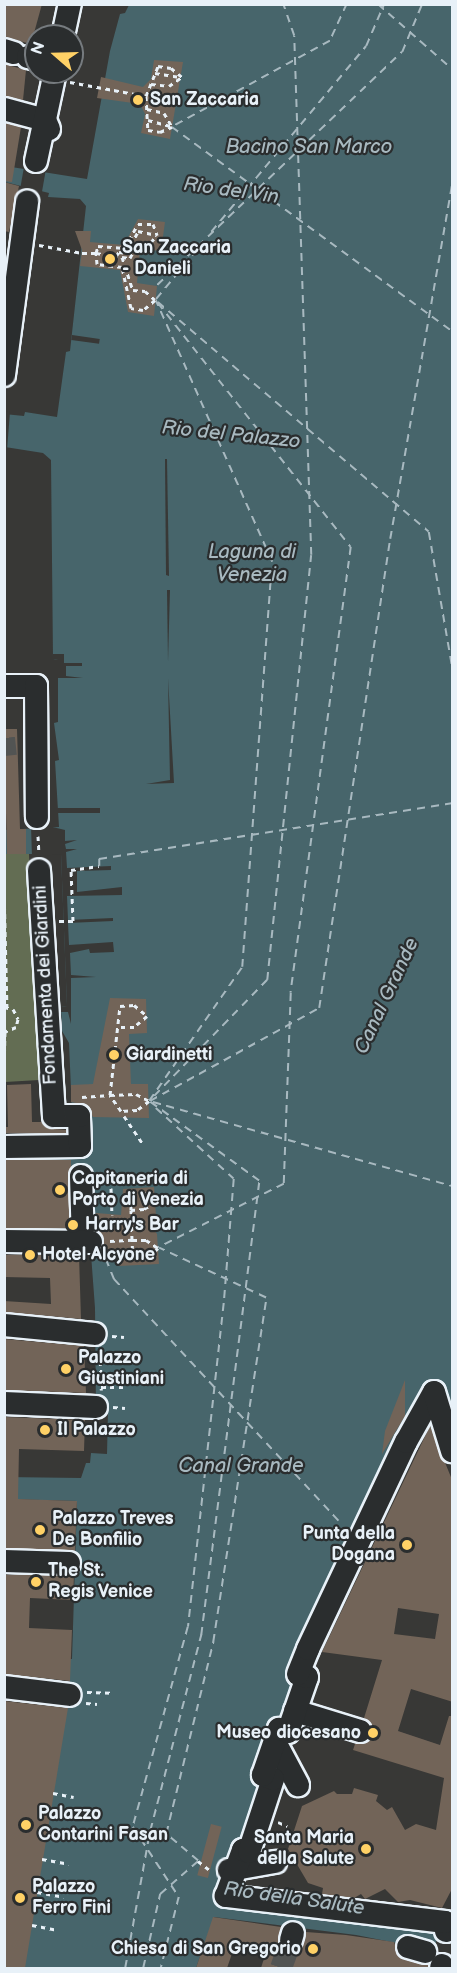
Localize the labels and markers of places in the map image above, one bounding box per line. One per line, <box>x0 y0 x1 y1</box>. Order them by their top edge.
place label: San Zaccaria <box>150 89 259 111</box>
marker: San Zaccaria <box>131 93 145 107</box>
place label: San Zaccaria - Danieli <box>122 238 231 280</box>
marker: San Zaccaria - Danieli <box>103 252 117 266</box>
place label: Giardinetti <box>126 1044 212 1066</box>
marker: Giardinetti <box>107 1048 121 1062</box>
place label: Capitaneria di Porto di Venezia <box>72 1169 205 1212</box>
marker: Capitaneria di Porto di Venezia <box>53 1183 67 1197</box>
place label: Harry's Bar <box>85 1214 179 1236</box>
marker: Harry's Bar <box>66 1218 80 1232</box>
place label: Hotel Alcyone <box>42 1244 155 1266</box>
marker: Hotel Alcyone <box>23 1248 37 1262</box>
place label: Palazzo Giustiniani <box>78 1348 164 1390</box>
marker: Palazzo Giustiniani <box>59 1362 73 1376</box>
place label: Il Palazzo <box>57 1419 136 1441</box>
marker: Il Palazzo <box>38 1423 52 1437</box>
place label: Palazzo Treves De Bonfilio <box>52 1509 174 1552</box>
marker: Palazzo Treves De Bonfilio <box>33 1523 47 1537</box>
place label: Punta della Dogana <box>302 1524 395 1567</box>
marker: Punta della Dogana <box>400 1538 414 1552</box>
place label: The St. Regis Venice <box>48 1561 154 1604</box>
marker: The St. Regis Venice <box>29 1575 43 1589</box>
place label: Museo diocesano <box>216 1722 361 1744</box>
marker: Museo diocesano <box>366 1726 380 1740</box>
place label: Palazzo Contarini Fasan <box>38 1804 168 1846</box>
marker: Palazzo Contarini Fasan <box>19 1818 33 1832</box>
place label: Santa Maria della Salute <box>254 1828 354 1870</box>
marker: Santa Maria della Salute <box>359 1842 373 1856</box>
place label: Palazzo Ferro Fini <box>32 1877 111 1920</box>
marker: Palazzo Ferro Fini <box>13 1891 27 1905</box>
place label: Chiesa di San Gregorio <box>111 1938 301 1960</box>
marker: Chiesa di San Gregorio <box>306 1942 320 1956</box>

